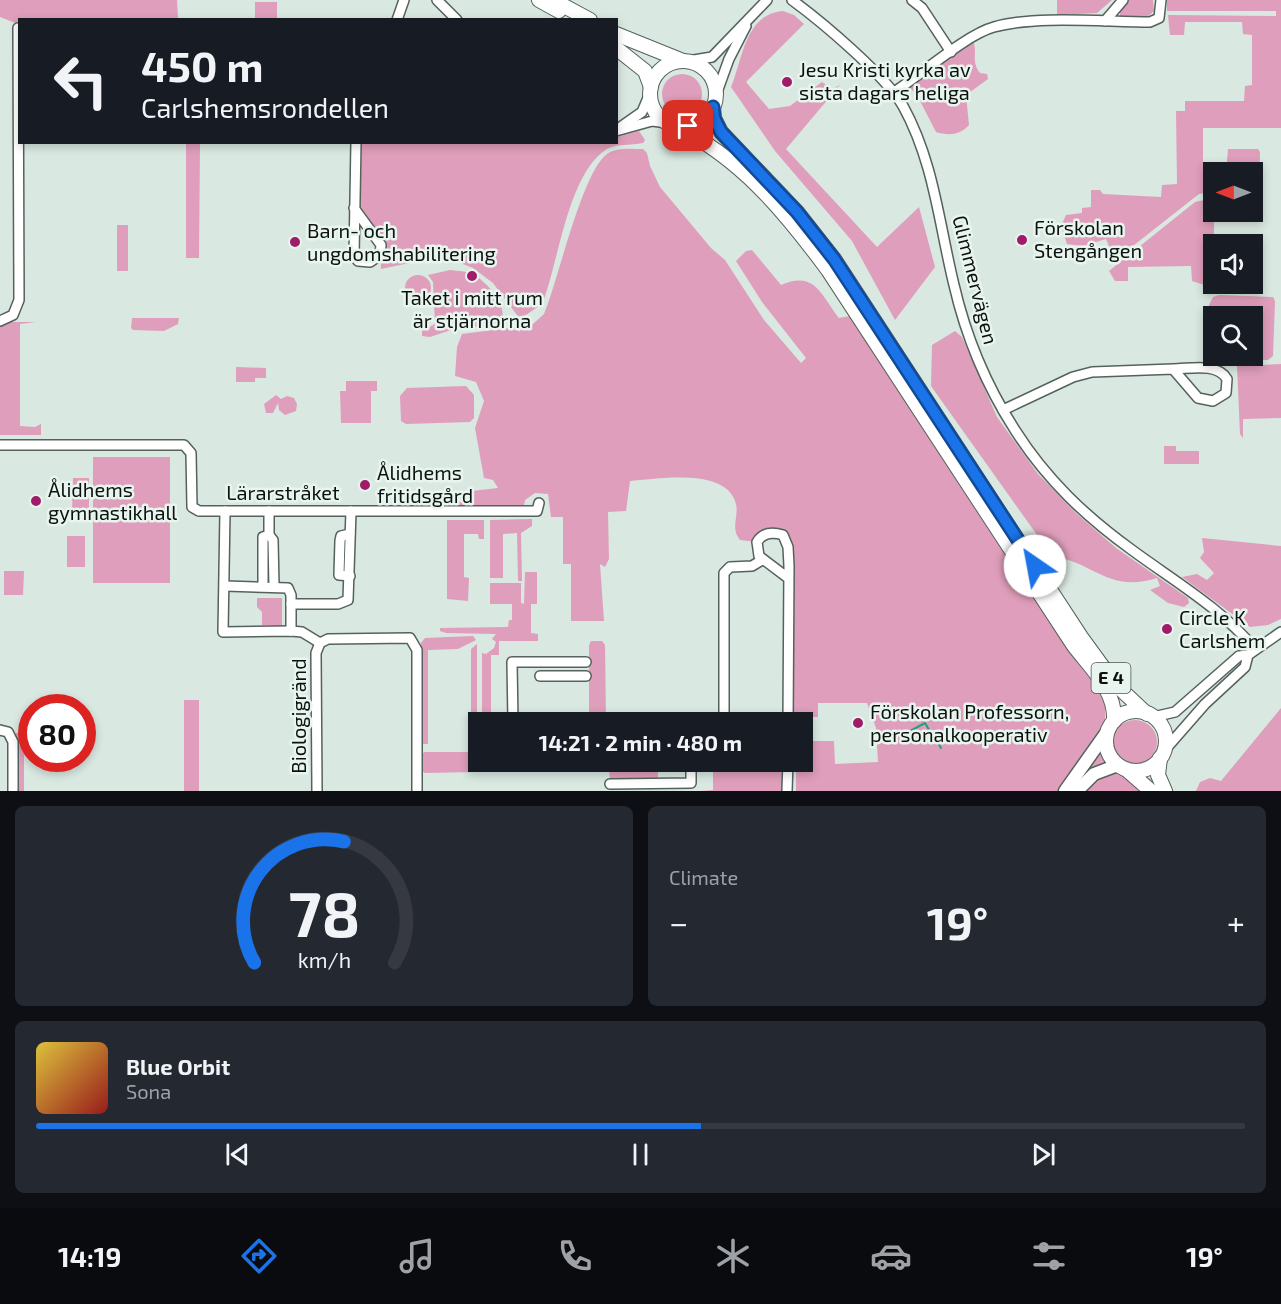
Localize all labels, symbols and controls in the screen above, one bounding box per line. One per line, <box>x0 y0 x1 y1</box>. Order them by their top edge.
text: 450 m <box>141 40 264 90</box>
icon: left <box>42 42 120 120</box>
place label: Jesu Kristi kyrka av sista dagars heliga <box>799 57 971 104</box>
marker: Jesu Kristi kyrka av sista dagars heliga <box>780 75 794 89</box>
text: Carlshemsrondellen <box>141 91 389 123</box>
pin <box>662 100 713 151</box>
icon: arrive <box>671 109 704 142</box>
north arrow <box>1203 162 1263 222</box>
map controls <box>1203 162 1263 366</box>
street label: Glimmervägen <box>948 213 1004 347</box>
place label: Förskolan Stengången <box>1034 215 1142 262</box>
place label: Barn- och ungdomshabilitering <box>307 218 496 265</box>
marker: Förskolan Stengången <box>1015 233 1029 247</box>
button: sound <box>1203 234 1263 294</box>
marker: Barn- och ungdomshabilitering <box>288 235 302 249</box>
marker: Taket i mitt rum är stjärnorna <box>465 269 479 283</box>
place label: Taket i mitt rum är stjärnorna <box>401 285 543 332</box>
button: search <box>1203 306 1263 366</box>
place label: Ålidhems fritidsgård <box>377 460 473 507</box>
place label: Ålidhems gymnastikhall <box>48 477 177 524</box>
marker: Ålidhems fritidsgård <box>358 478 372 492</box>
street label: Lärarstråket <box>226 480 340 504</box>
marker: Ålidhems gymnastikhall <box>29 494 43 508</box>
position arrow <box>1003 534 1067 598</box>
place label: Circle K Carlshem <box>1179 605 1265 652</box>
marker: Circle K Carlshem <box>1160 622 1174 636</box>
street label: Biologigränd <box>286 658 310 774</box>
road number: E 4 <box>1092 663 1130 693</box>
speed limit sign: 80 <box>18 694 96 772</box>
place label: Förskolan Professorn, personalkooperativ <box>870 699 1069 746</box>
marker: Förskolan Professorn, personalkooperativ <box>851 716 865 730</box>
text: 14:21 · 2 min · 480 m <box>539 729 742 755</box>
text: Climate <box>669 865 738 889</box>
text: 78 <box>288 875 360 950</box>
text: 19° <box>927 895 988 949</box>
text: − <box>669 902 688 942</box>
text: + <box>1227 902 1245 942</box>
text: km/h <box>297 947 351 972</box>
text: Blue Orbit <box>126 1053 230 1079</box>
text: Sona <box>126 1079 171 1103</box>
icon: previous <box>221 1138 254 1171</box>
icon: pause <box>624 1138 657 1171</box>
icon: next <box>1027 1138 1060 1171</box>
icon: directions <box>238 1235 280 1277</box>
icon: music <box>396 1235 438 1277</box>
icon: phone <box>554 1235 596 1277</box>
icon: climate <box>712 1235 754 1277</box>
icon: car <box>870 1235 912 1277</box>
icon: filters <box>1028 1235 1070 1277</box>
text: 14:19 <box>58 1240 121 1272</box>
text: 19° <box>1186 1240 1223 1272</box>

